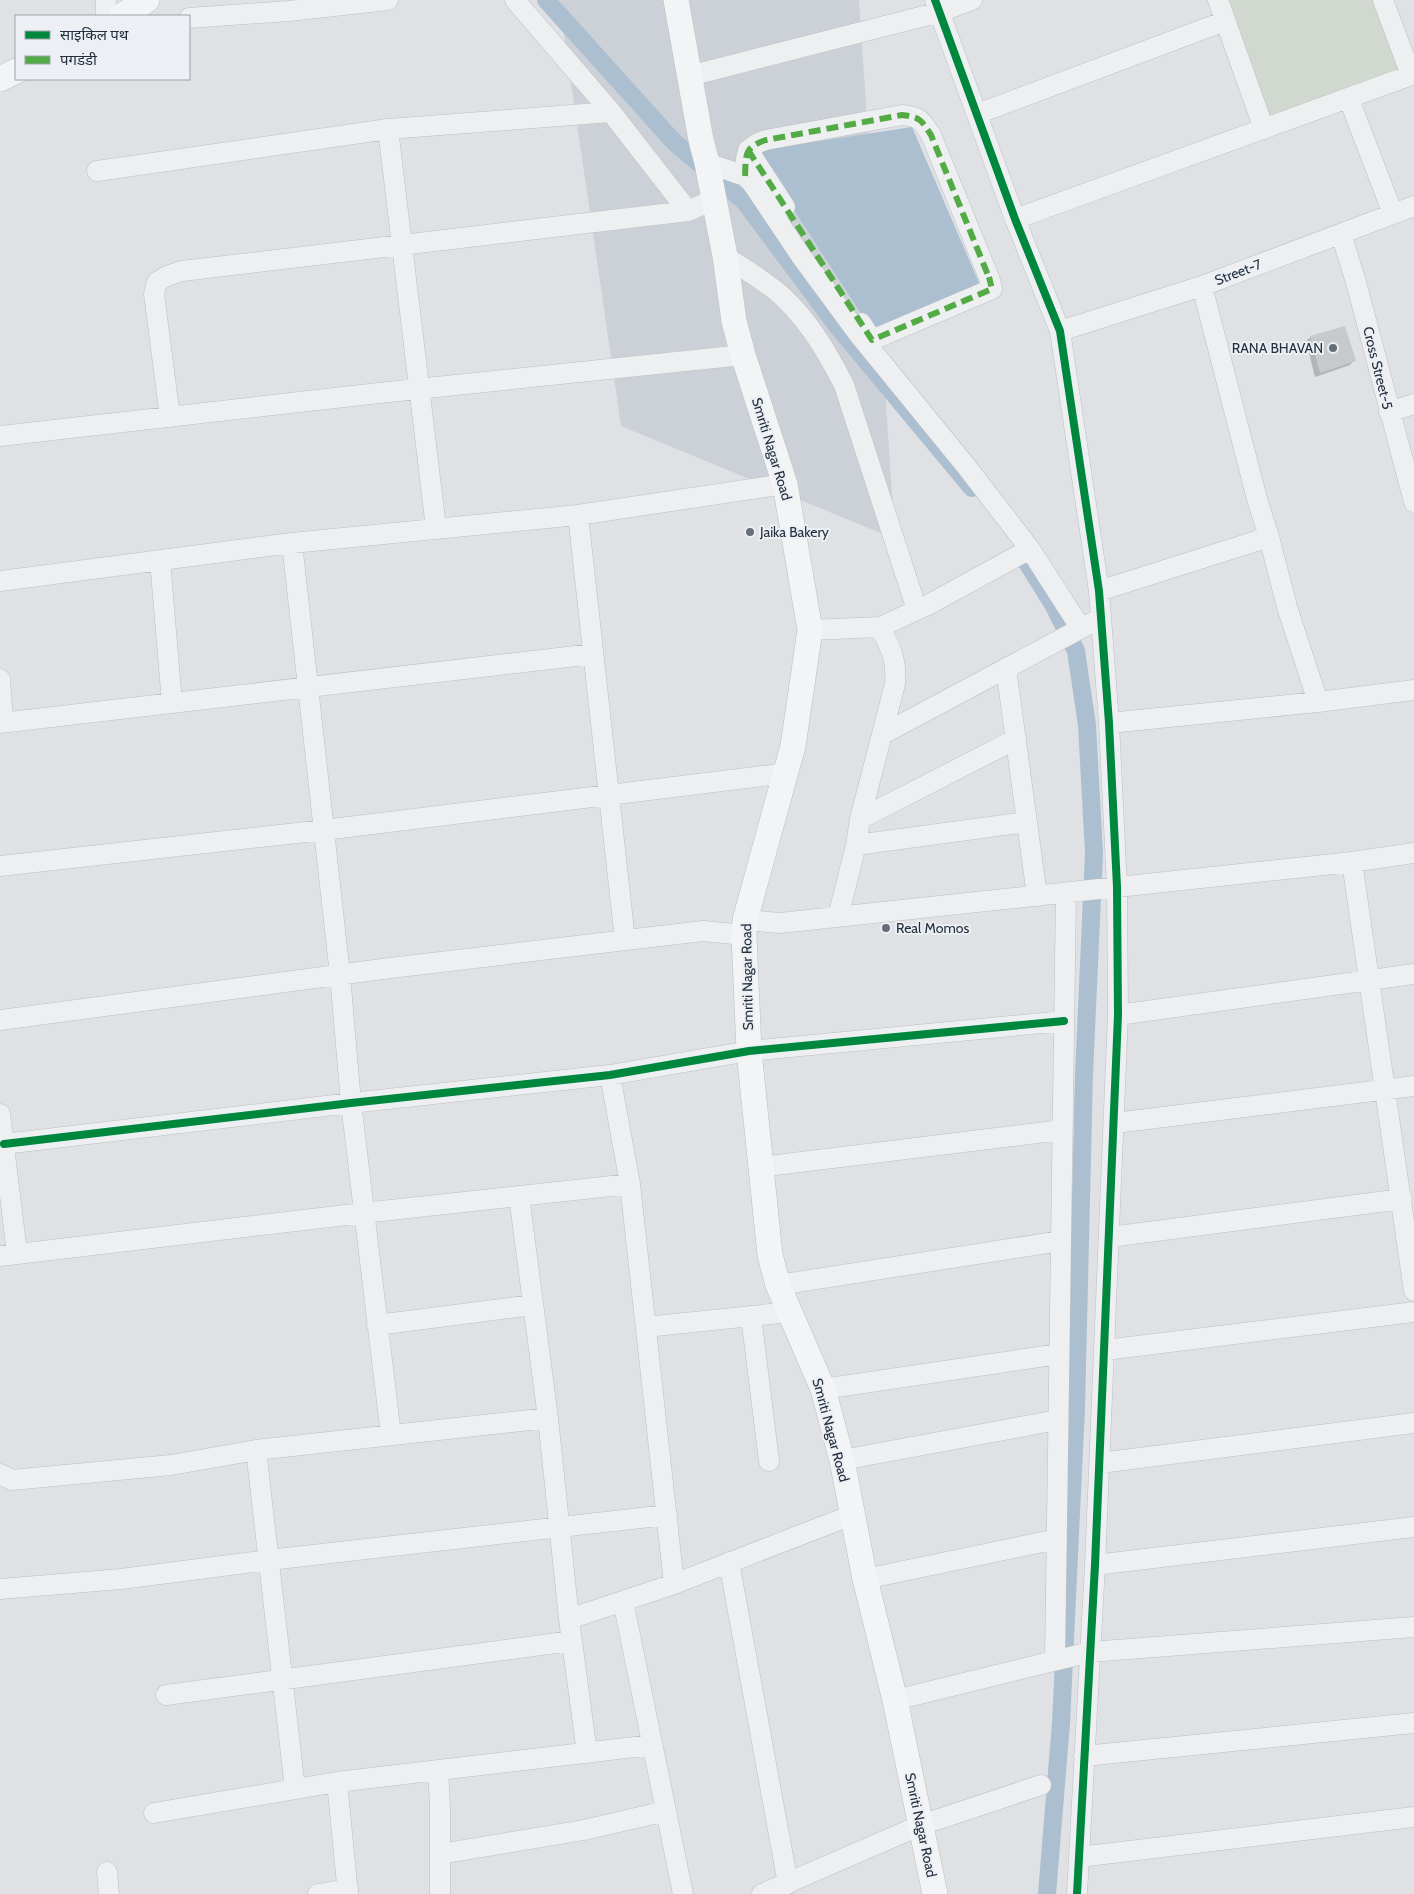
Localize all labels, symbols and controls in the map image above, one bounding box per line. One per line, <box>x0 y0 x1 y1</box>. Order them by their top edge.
legend <box>15 15 190 80</box>
text: साइकिल पथ <box>60 26 129 44</box>
text: पगडंडी <box>60 51 98 69</box>
street label: Street-7 <box>1212 255 1264 289</box>
street label: Cross Street-5 <box>1359 325 1397 411</box>
place label: RANA BHAVAN <box>1232 339 1323 357</box>
marker: RANA BHAVAN <box>1327 342 1339 354</box>
street label: Smriti Nagar Road <box>748 395 796 503</box>
place label: Jaika Bakery <box>759 523 829 541</box>
marker: Jaika Bakery <box>744 526 756 538</box>
place label: Real Momos <box>896 919 969 937</box>
marker: Real Momos <box>880 922 892 934</box>
street label: Smriti Nagar Road <box>737 924 757 1030</box>
street label: Smriti Nagar Road <box>809 1376 853 1484</box>
street label: Smriti Nagar Road <box>901 1771 941 1879</box>

